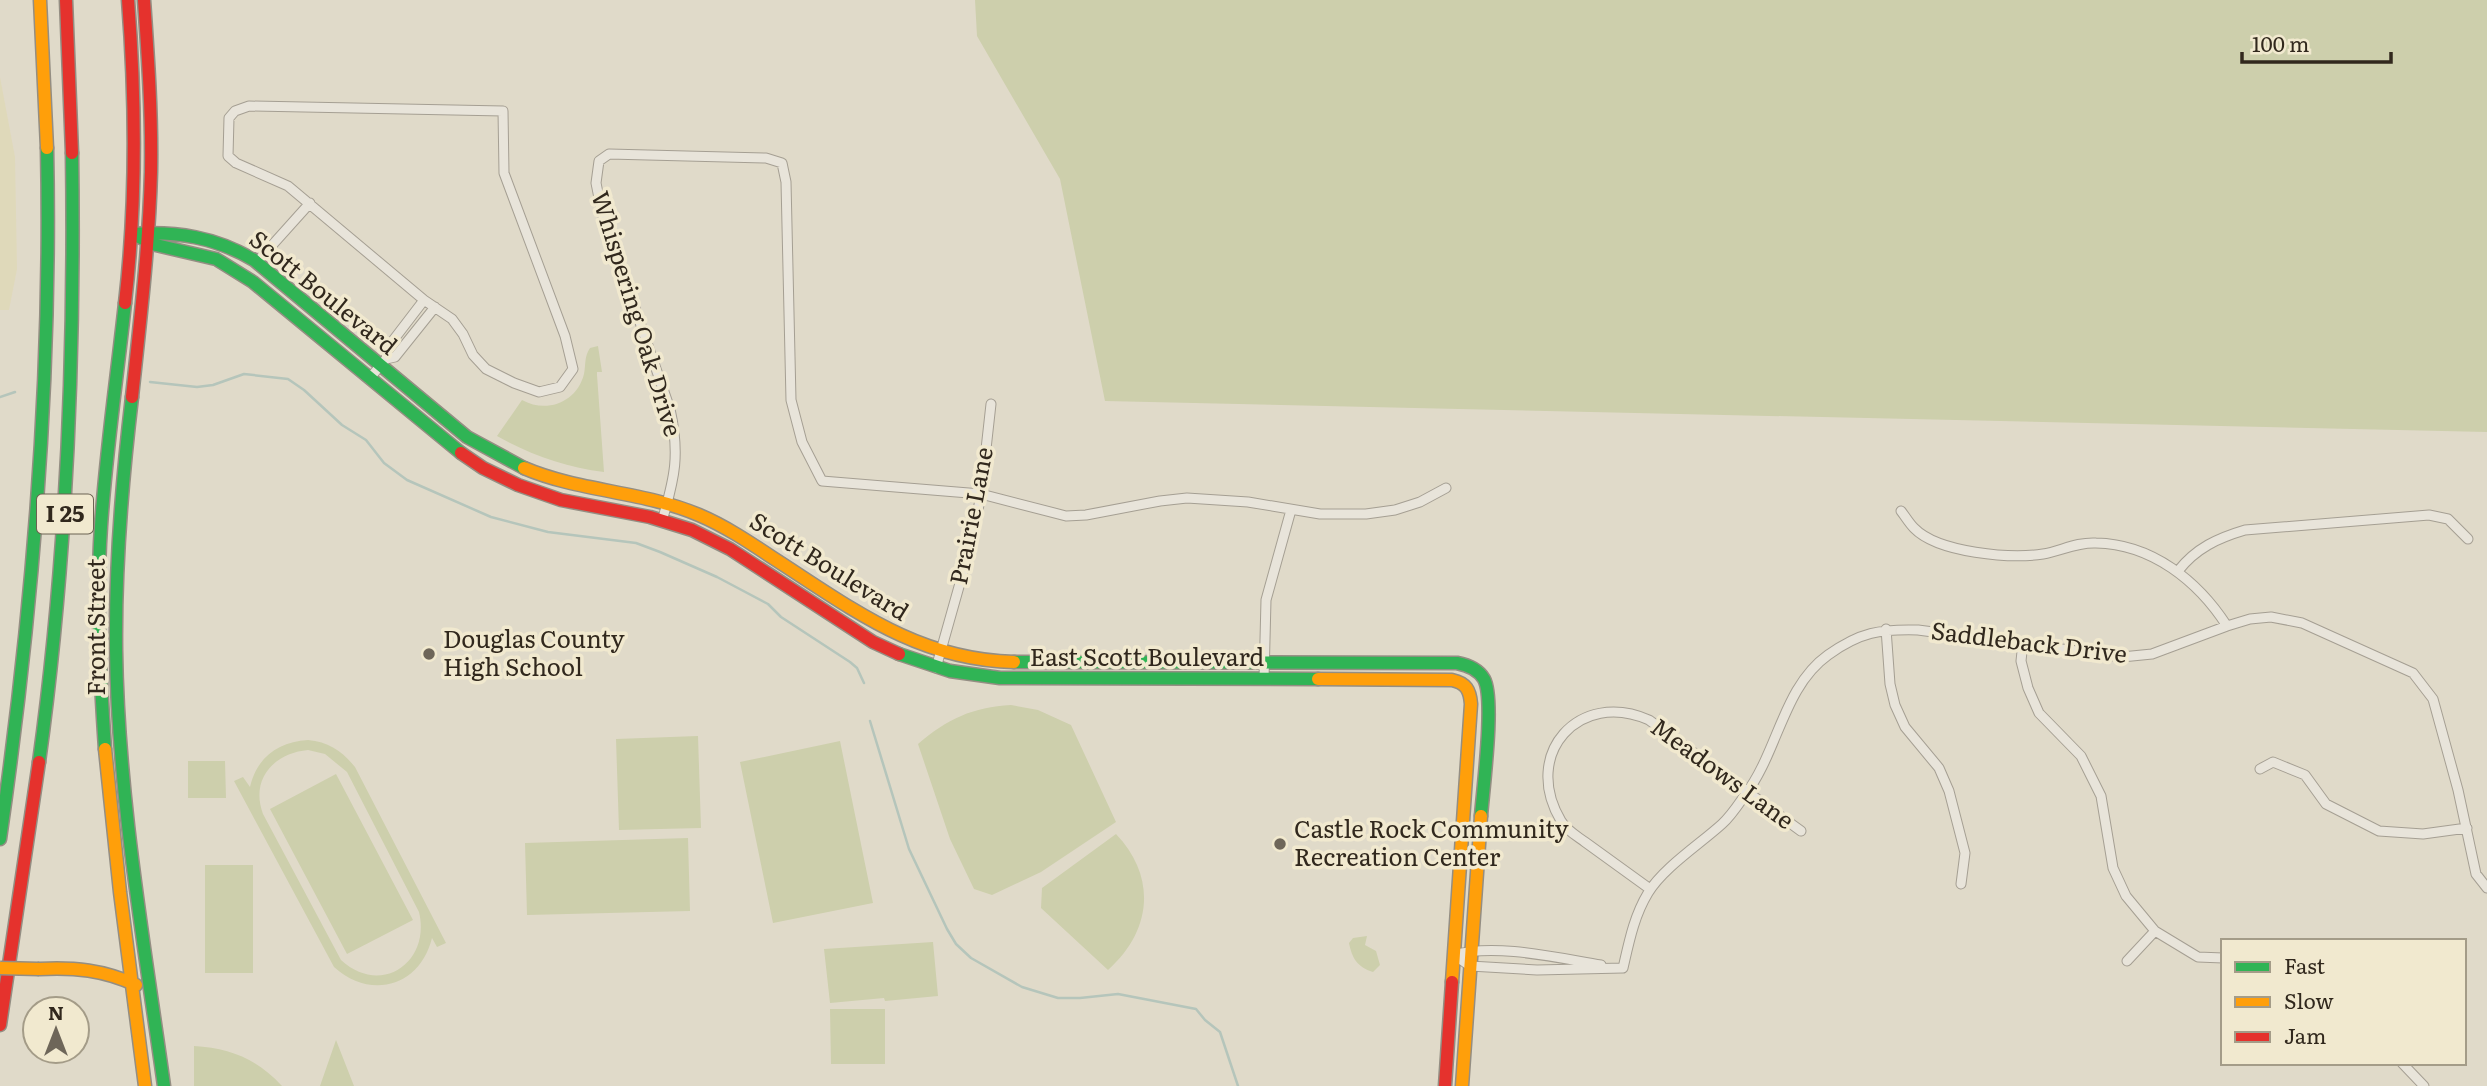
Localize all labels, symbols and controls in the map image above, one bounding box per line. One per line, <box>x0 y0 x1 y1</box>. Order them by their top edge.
scale bar <box>2242 21 2391 65</box>
text: 100 m <box>2252 27 2309 58</box>
street label: Whispering Oak Drive <box>584 186 692 440</box>
street label: Scott Boulevard <box>243 220 406 362</box>
street label: Prairie Lane <box>939 444 1000 587</box>
road number: I 25 <box>37 494 93 534</box>
street label: Scott Boulevard <box>744 502 917 628</box>
street label: Front Street <box>77 558 112 696</box>
street label: Saddleback Drive <box>1929 611 2129 670</box>
place label: Douglas County High School <box>443 620 625 683</box>
street label: East Scott Boulevard <box>1030 638 1265 673</box>
marker: Douglas County High School <box>421 646 437 662</box>
street label: Meadows Lane <box>1645 708 1802 836</box>
place label: Castle Rock Community Recreation Center <box>1294 810 1569 873</box>
marker: Castle Rock Community Recreation Center <box>1272 836 1288 852</box>
legend <box>2221 939 2466 1065</box>
text: Fast <box>2284 949 2325 980</box>
text: Slow <box>2284 984 2334 1015</box>
north arrow <box>21 995 91 1065</box>
text: N <box>48 998 64 1026</box>
text: Jam <box>2284 1019 2326 1050</box>

